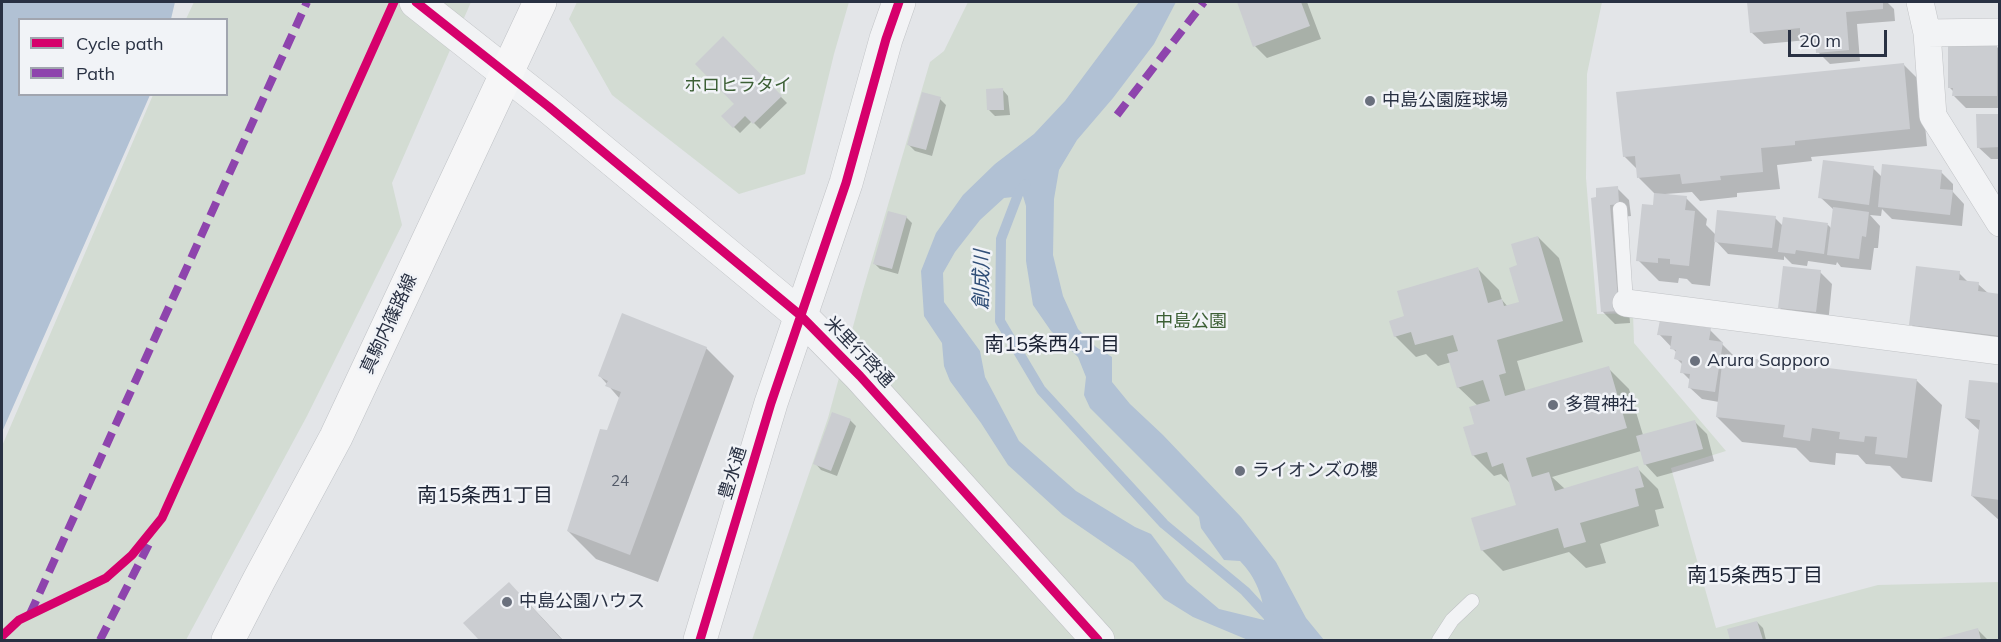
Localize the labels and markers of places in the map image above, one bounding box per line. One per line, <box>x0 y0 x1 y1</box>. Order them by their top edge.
place label: 中島公園庭球場 <box>1382 90 1508 112</box>
marker: 中島公園庭球場 <box>1363 94 1377 108</box>
place label: Arura Sapporo <box>1707 350 1830 372</box>
marker: Arura Sapporo <box>1688 354 1702 368</box>
place label: 多賀神社 <box>1565 394 1637 416</box>
marker: 多賀神社 <box>1546 398 1560 412</box>
place label: ライオンズの櫻 <box>1252 460 1378 482</box>
marker: ライオンズの櫻 <box>1233 464 1247 478</box>
place label: 中島公園ハウス <box>519 591 645 613</box>
marker: 中島公園ハウス <box>500 595 514 609</box>

